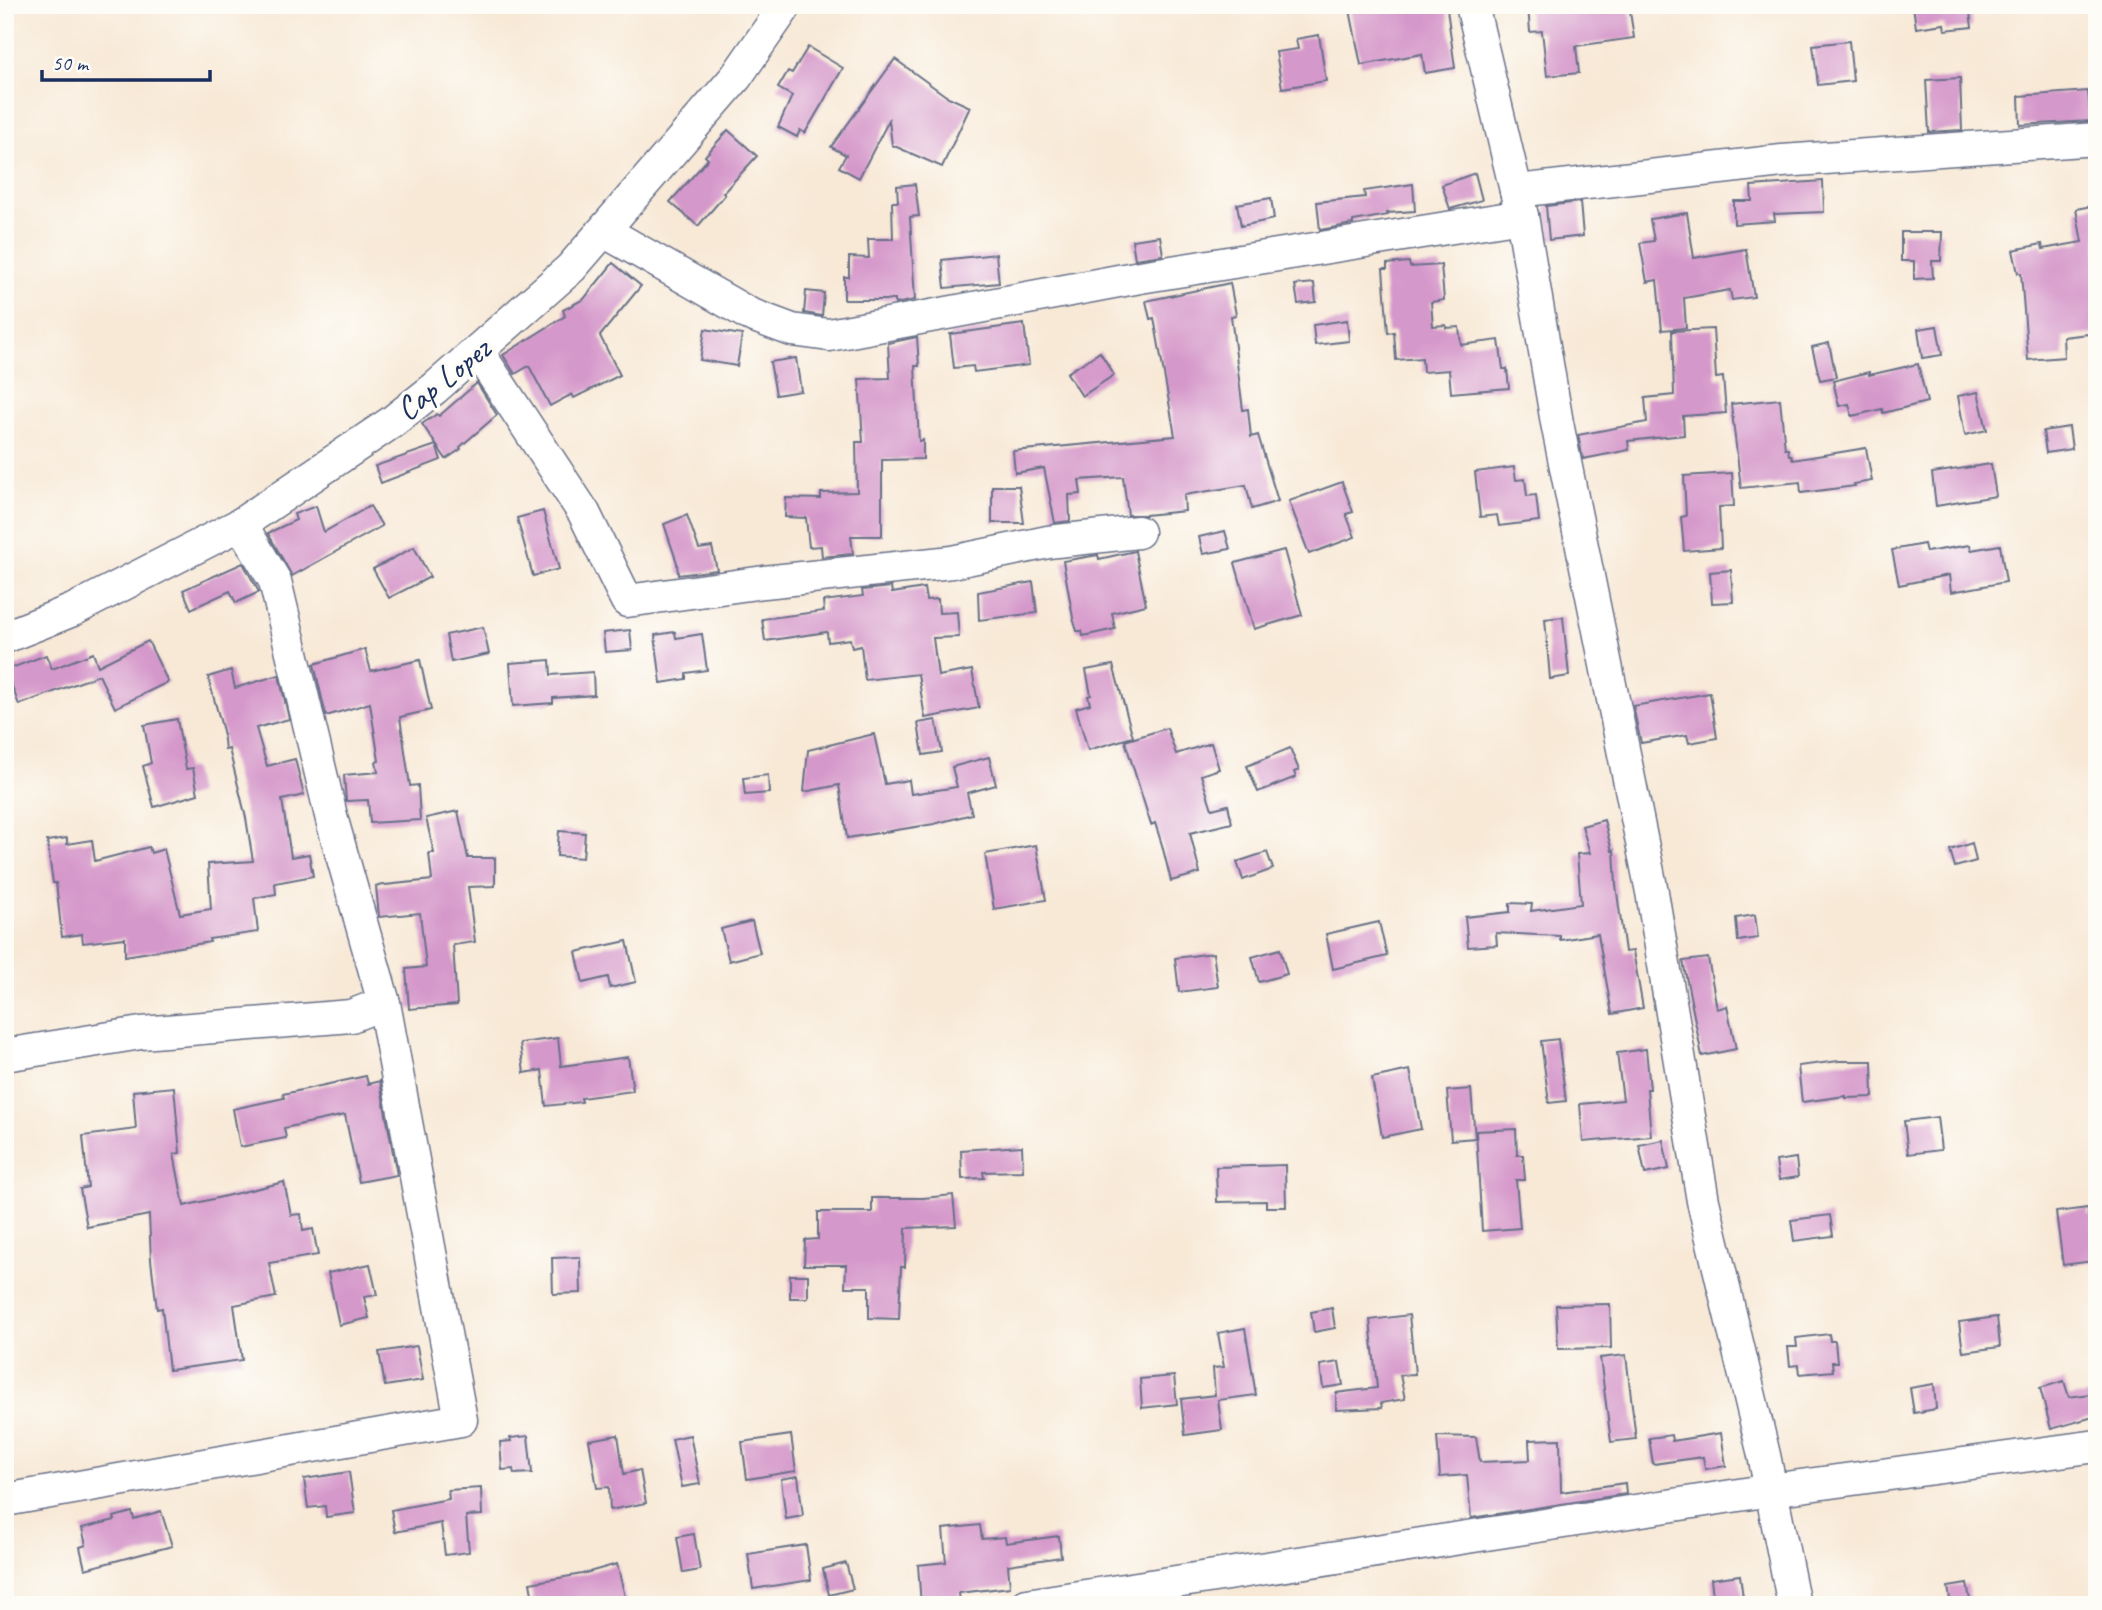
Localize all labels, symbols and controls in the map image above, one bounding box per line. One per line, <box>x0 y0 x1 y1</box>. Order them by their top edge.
scale bar <box>42 38 210 82</box>
text: 50 m <box>52 50 90 76</box>
street label: Cap Lopez <box>387 327 501 430</box>

